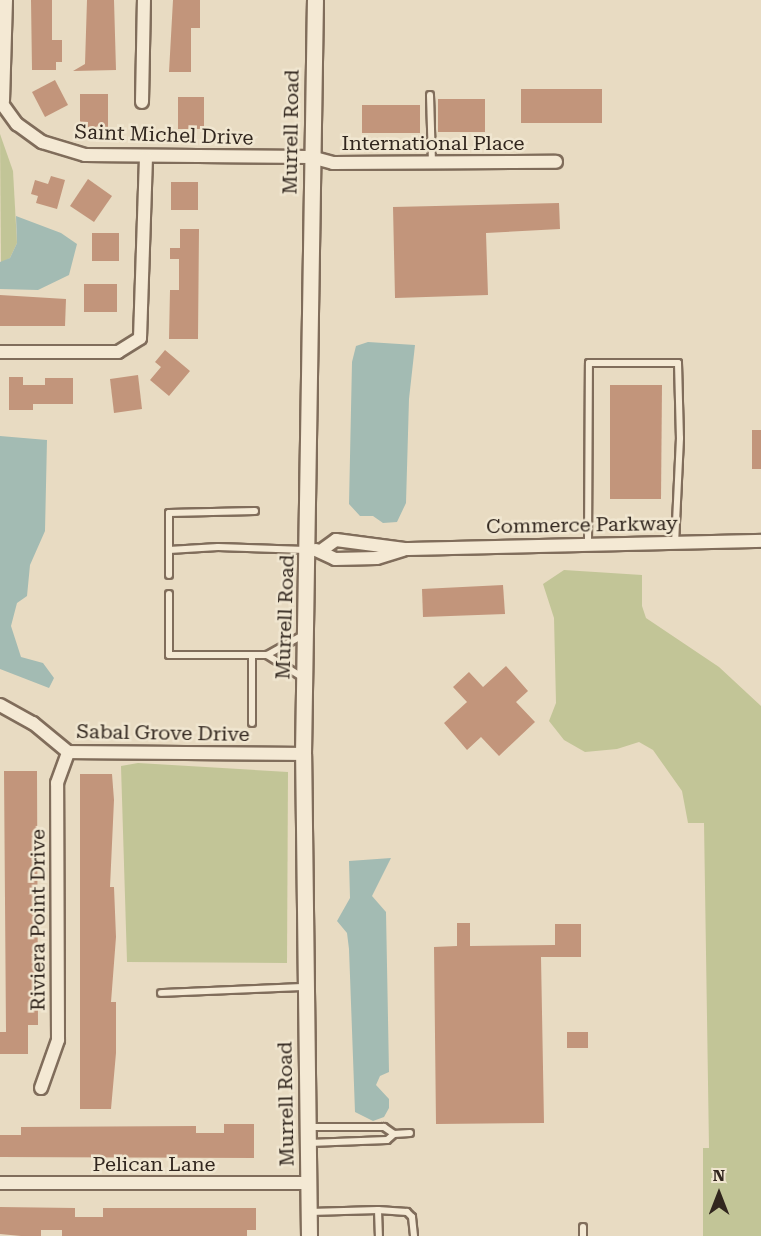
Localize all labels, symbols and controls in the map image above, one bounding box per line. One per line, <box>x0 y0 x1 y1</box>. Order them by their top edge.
street label: Murrell Road <box>278 69 304 195</box>
street label: Saint Michel Drive <box>74 120 254 150</box>
street label: International Place <box>341 131 525 155</box>
street label: Commerce Parkway <box>486 511 678 539</box>
street label: Murrell Road <box>271 554 299 680</box>
street label: Sabal Grove Drive <box>76 719 250 747</box>
street label: Riviera Point Drive <box>26 829 50 1011</box>
street label: Murrell Road <box>273 1041 299 1167</box>
street label: Pelican Lane <box>92 1152 216 1176</box>
north arrow <box>689 1164 749 1224</box>
text: N <box>713 1166 725 1185</box>

